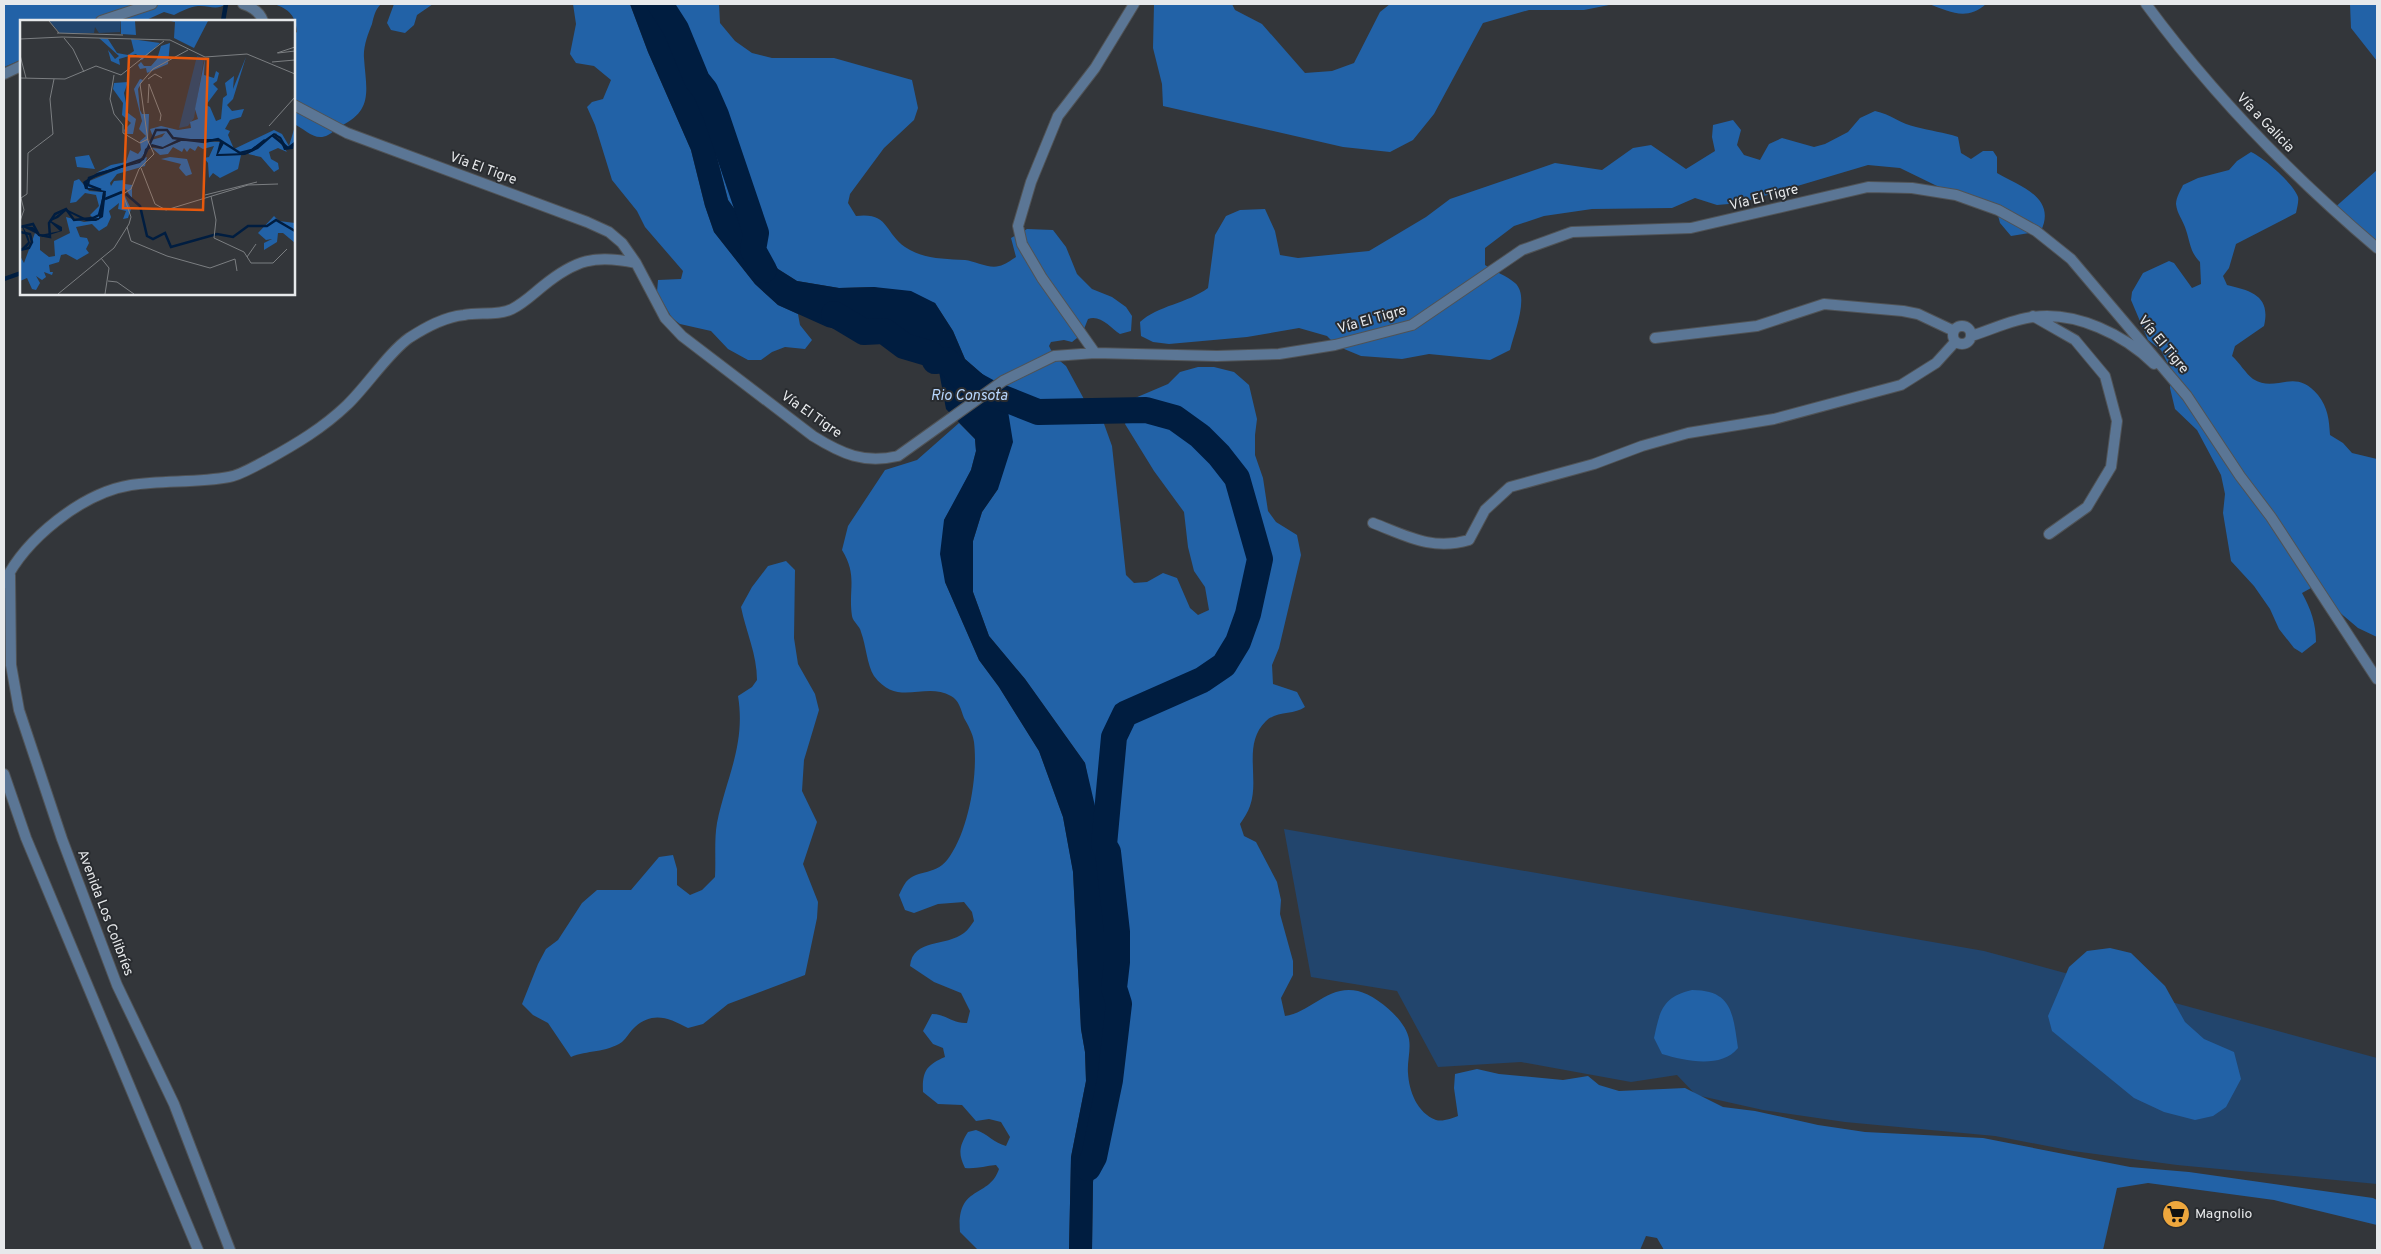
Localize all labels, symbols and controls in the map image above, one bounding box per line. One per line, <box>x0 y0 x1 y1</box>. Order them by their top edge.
inset map <box>20 20 295 295</box>
street label: Vía a Galicia <box>2232 90 2298 156</box>
street label: Vía El Tigre <box>447 149 519 189</box>
street label: Vía El Tigre <box>1728 181 1800 215</box>
street label: Vía El Tigre <box>1336 302 1408 338</box>
street label: Vía El Tigre <box>2134 313 2192 377</box>
water label: Rio Consota <box>930 387 1008 406</box>
street label: Vía El Tigre <box>777 388 845 442</box>
street label: Avenida Los Colibríes <box>73 847 137 979</box>
supermarket icon: Magnolio <box>2161 1199 2191 1229</box>
place label: Magnolio <box>2195 1206 2253 1223</box>

